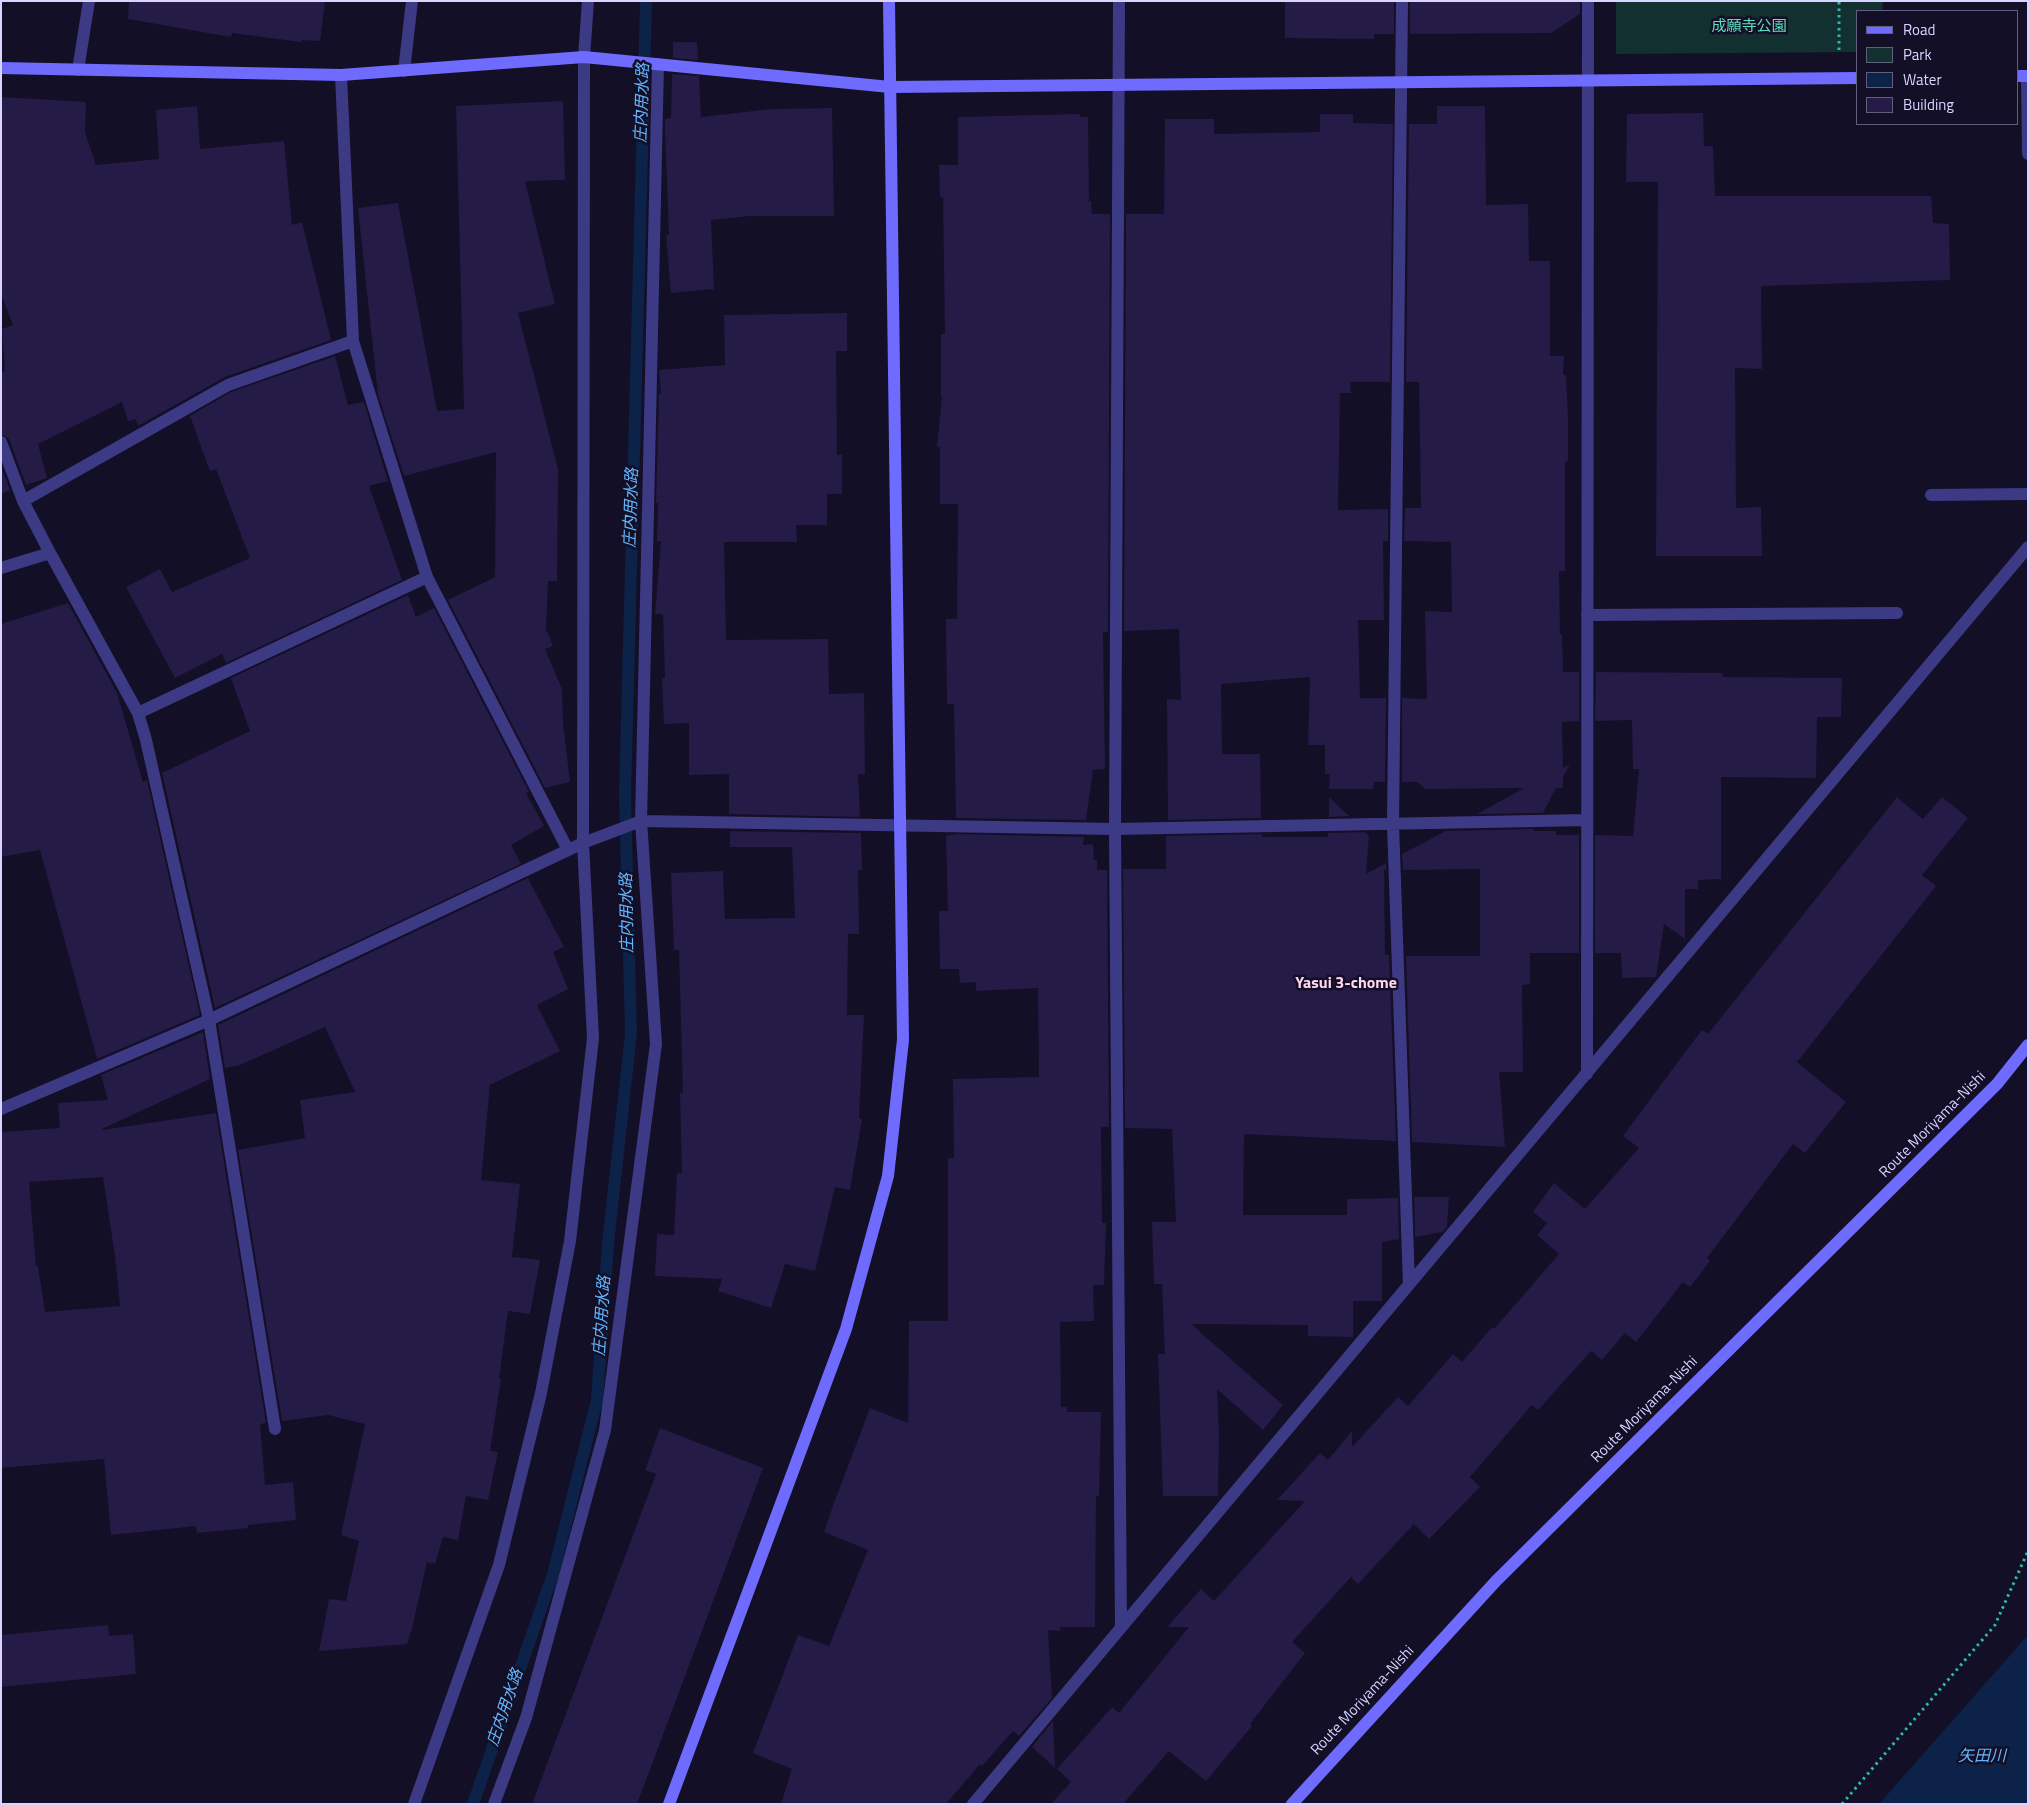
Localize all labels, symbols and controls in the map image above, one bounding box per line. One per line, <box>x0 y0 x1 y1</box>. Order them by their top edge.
legend <box>1856 10 2019 125</box>
park label: 成願寺公園 <box>1712 18 1786 36</box>
text: Road <box>1903 18 1935 41</box>
text: Park <box>1903 43 1932 66</box>
water label: 庄内用水路 <box>632 63 654 143</box>
text: Water <box>1903 68 1942 91</box>
text: Building <box>1903 93 1954 116</box>
water label: 庄内用水路 <box>621 468 643 548</box>
water label: 庄内用水路 <box>618 873 638 953</box>
district label: Yasui 3-chome <box>1295 974 1397 994</box>
street label: Route Moriyama-Nishi <box>1876 1068 1990 1182</box>
water label: 庄内用水路 <box>591 1275 615 1357</box>
street label: Route Moriyama-Nishi <box>1588 1353 1702 1467</box>
street label: Route Moriyama-Nishi <box>1308 1643 1418 1759</box>
water label: 庄内用水路 <box>484 1667 528 1749</box>
water label: 矢田川 <box>1958 1747 2006 1767</box>

